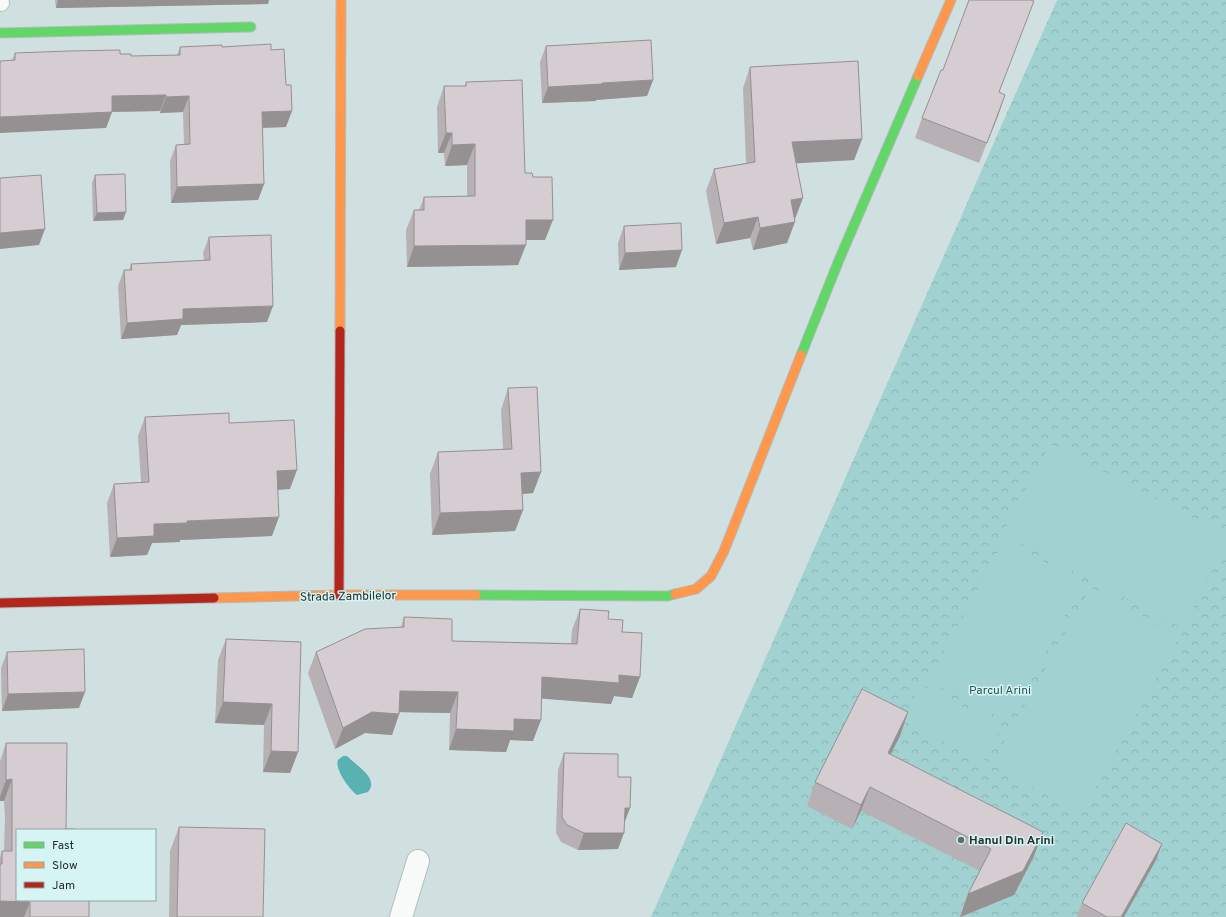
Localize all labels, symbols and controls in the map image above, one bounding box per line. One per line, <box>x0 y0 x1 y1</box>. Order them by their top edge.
street label: Strada Zambilelor <box>300 588 397 606</box>
park label: Parcul Arini <box>969 683 1031 699</box>
legend <box>16 829 156 901</box>
place label: Hanul Din Arini <box>969 833 1054 849</box>
marker: Hanul Din Arini <box>956 835 966 845</box>
text: Fast <box>52 838 74 854</box>
text: Slow <box>52 858 78 874</box>
text: Jam <box>52 878 75 894</box>

